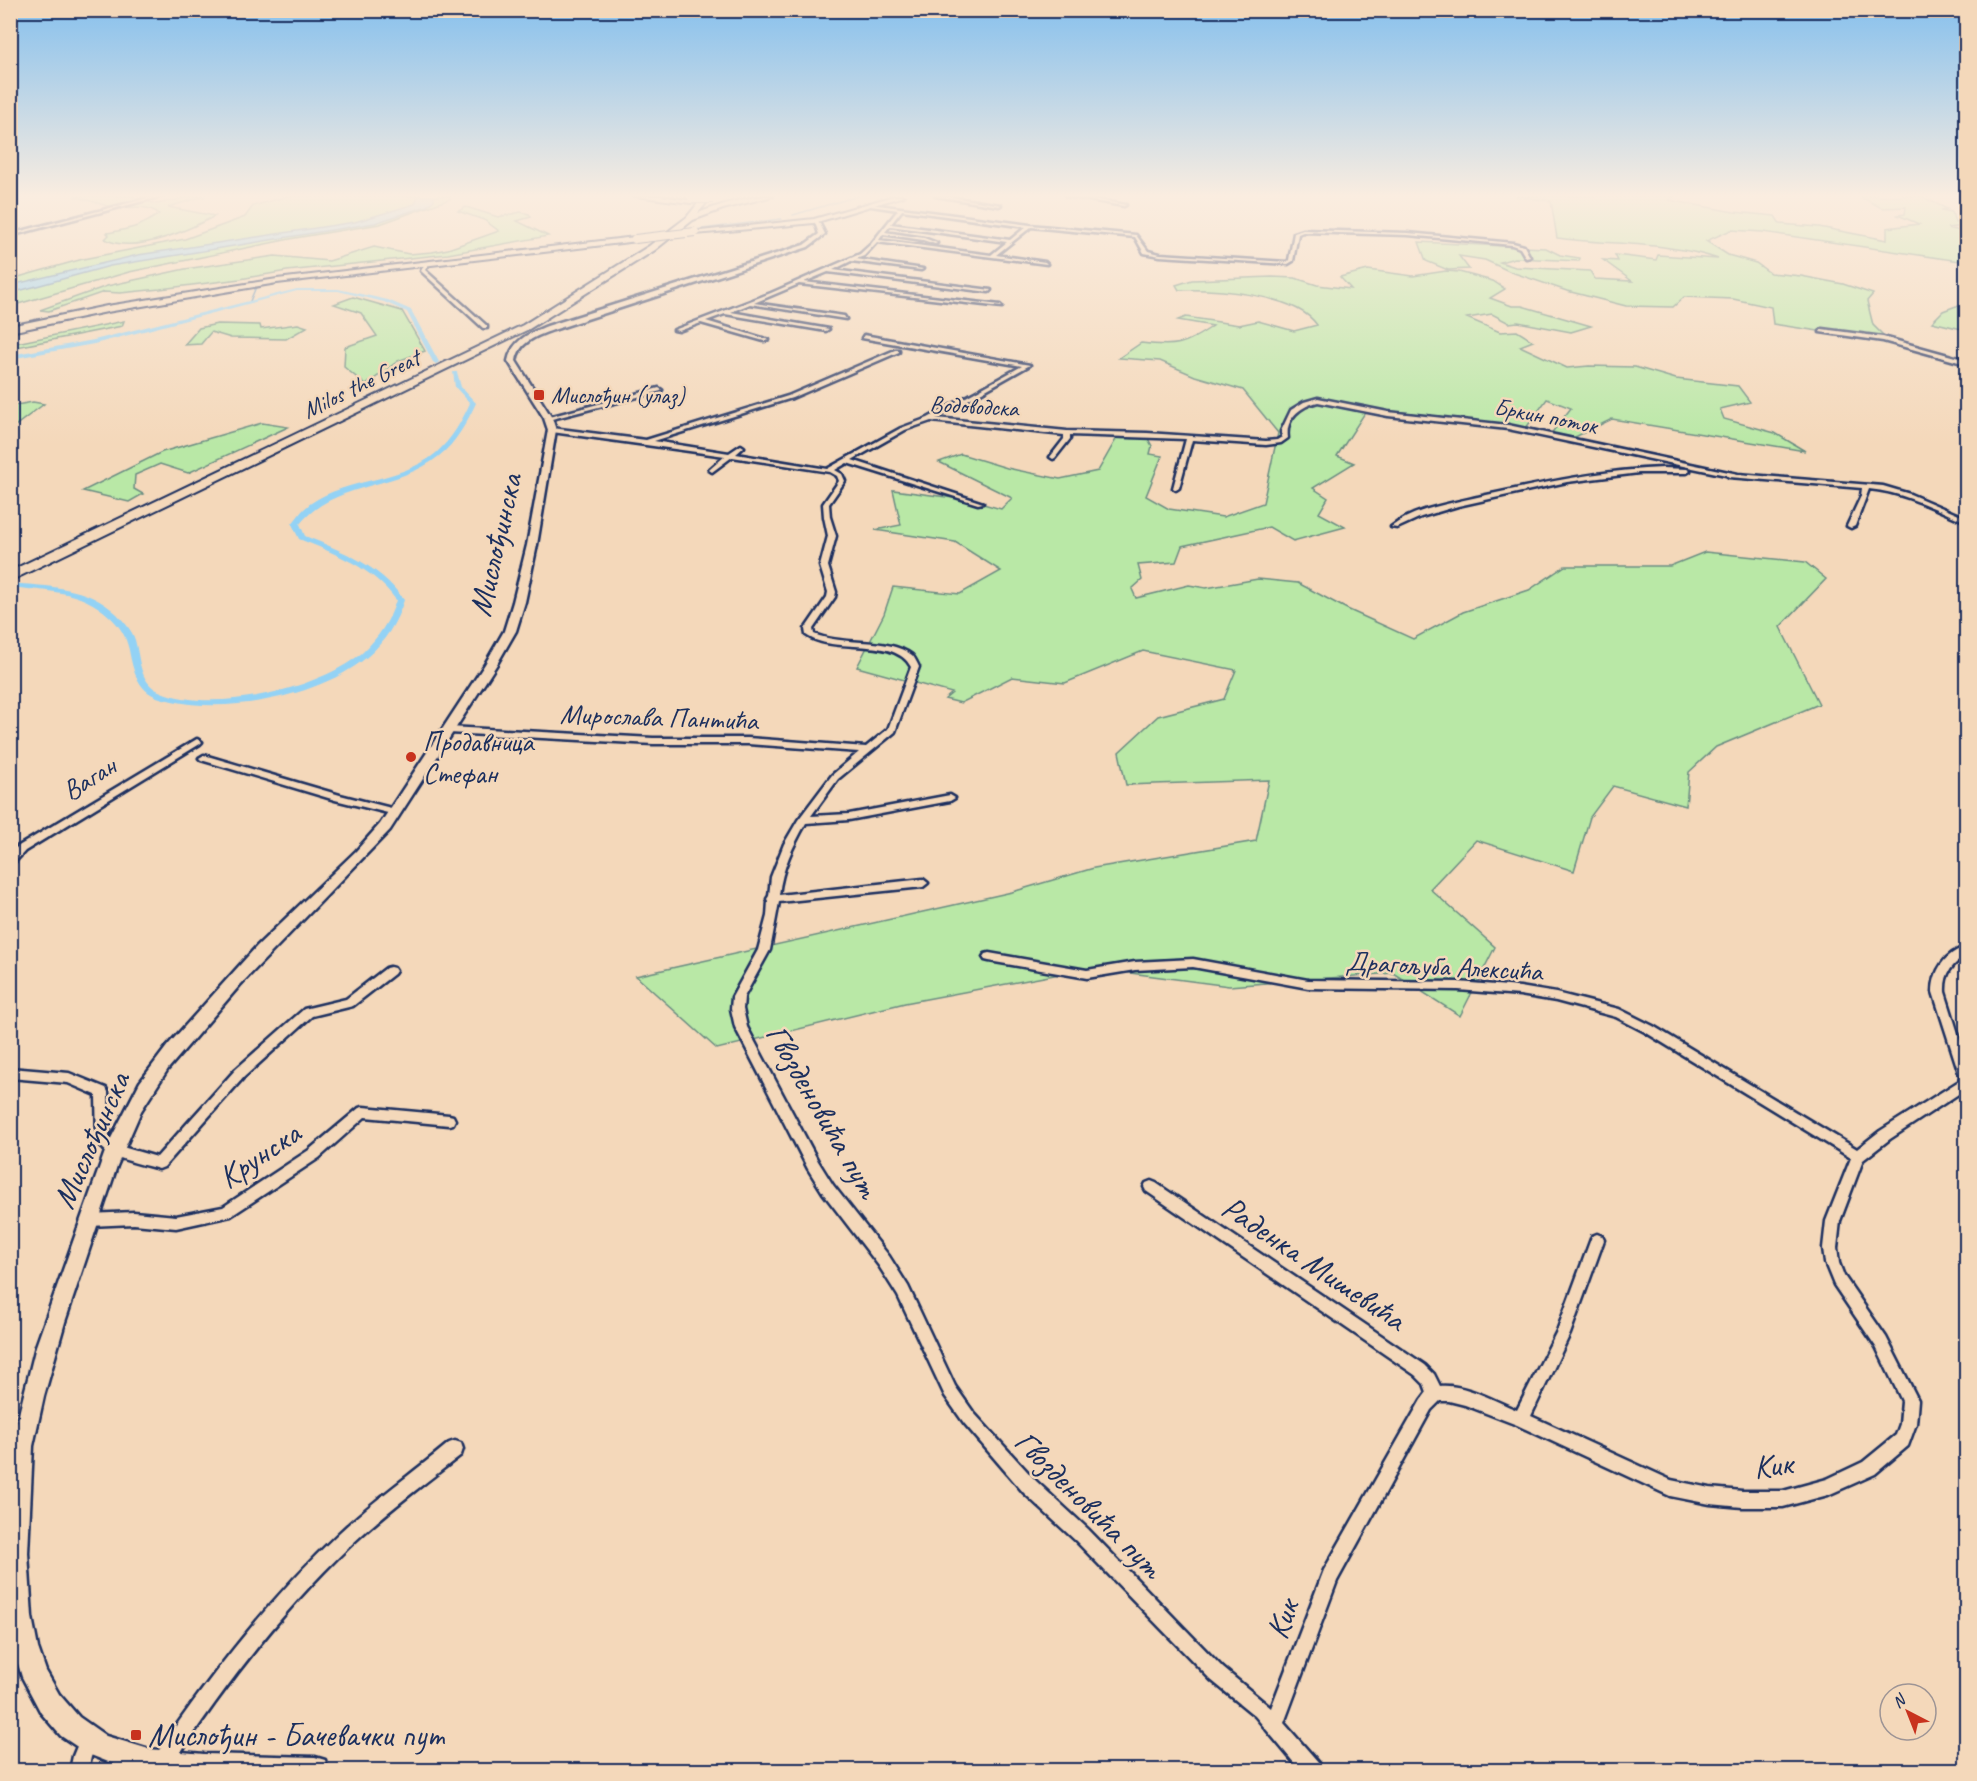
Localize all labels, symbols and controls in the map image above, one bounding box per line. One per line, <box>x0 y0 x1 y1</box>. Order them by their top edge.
street label: Milos the Great <box>297 341 427 425</box>
place label: Мислођин (улаз) <box>551 380 686 410</box>
marker: Мислођин (улаз) <box>532 388 546 402</box>
street label: Водоводска <box>929 389 1021 423</box>
street label: Бркин поток <box>1492 391 1602 441</box>
street label: Мислођинска <box>458 468 532 620</box>
street label: Мирослава Пантића <box>560 696 760 738</box>
place label: Продавница Стефан <box>423 724 535 791</box>
street label: Ваган <box>56 747 124 808</box>
marker: Продавница Стефан <box>404 750 418 764</box>
street label: Драгољуба Алексића <box>1345 943 1545 989</box>
street label: Гвозденовића пут <box>756 1016 891 1207</box>
street label: Мислођинска <box>42 1064 140 1215</box>
street label: Крунска <box>210 1111 310 1198</box>
street label: Раденка Мишевића <box>1214 1186 1416 1341</box>
street label: Гвозденовића пут <box>1006 1421 1174 1589</box>
street label: Кик <box>1751 1441 1798 1488</box>
street label: Кик <box>1256 1591 1309 1644</box>
north arrow <box>1878 1682 1938 1742</box>
text: N <box>1888 1689 1911 1712</box>
place label: Мислођин - Бачевачки пут <box>148 1714 446 1756</box>
marker: Мислођин - Бачевачки пут <box>129 1728 143 1742</box>

